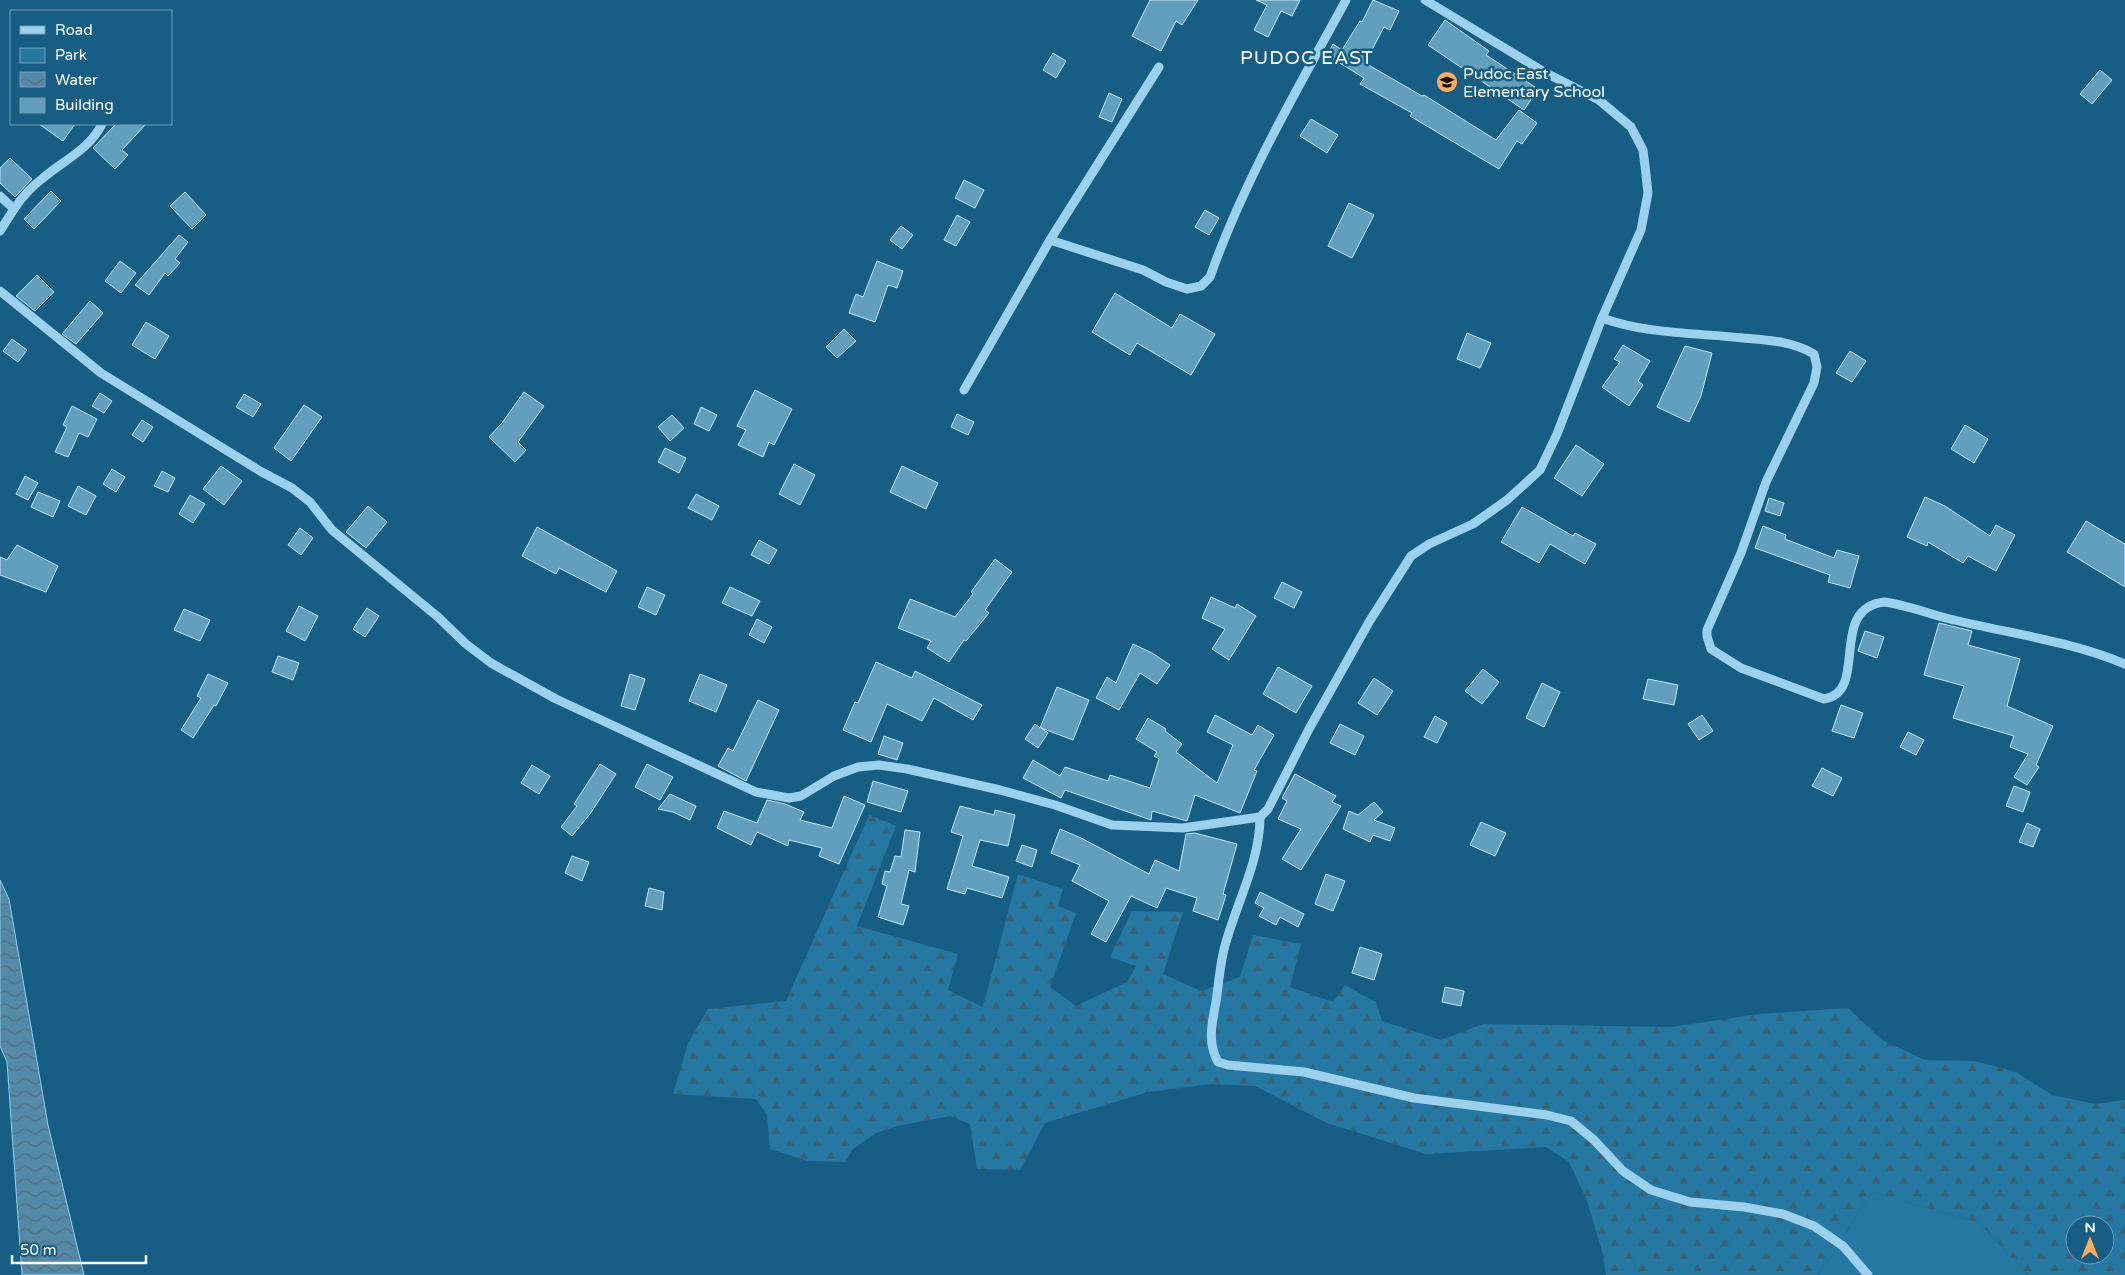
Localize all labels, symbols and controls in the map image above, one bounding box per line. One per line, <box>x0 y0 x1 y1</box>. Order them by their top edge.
legend <box>10 10 172 125</box>
text: Road <box>55 21 93 39</box>
text: Park <box>55 46 87 64</box>
district label: PUDOC EAST <box>1240 47 1374 69</box>
place label: Pudoc East Elementary School <box>1463 64 1605 102</box>
school or university icon: Pudoc East Elementary School <box>1435 70 1459 94</box>
text: Water <box>55 71 98 89</box>
text: Building <box>55 96 114 114</box>
north arrow <box>2065 1215 2115 1265</box>
text: N <box>2084 1219 2096 1236</box>
scale bar <box>12 1232 146 1264</box>
text: 50 m <box>20 1241 57 1259</box>

